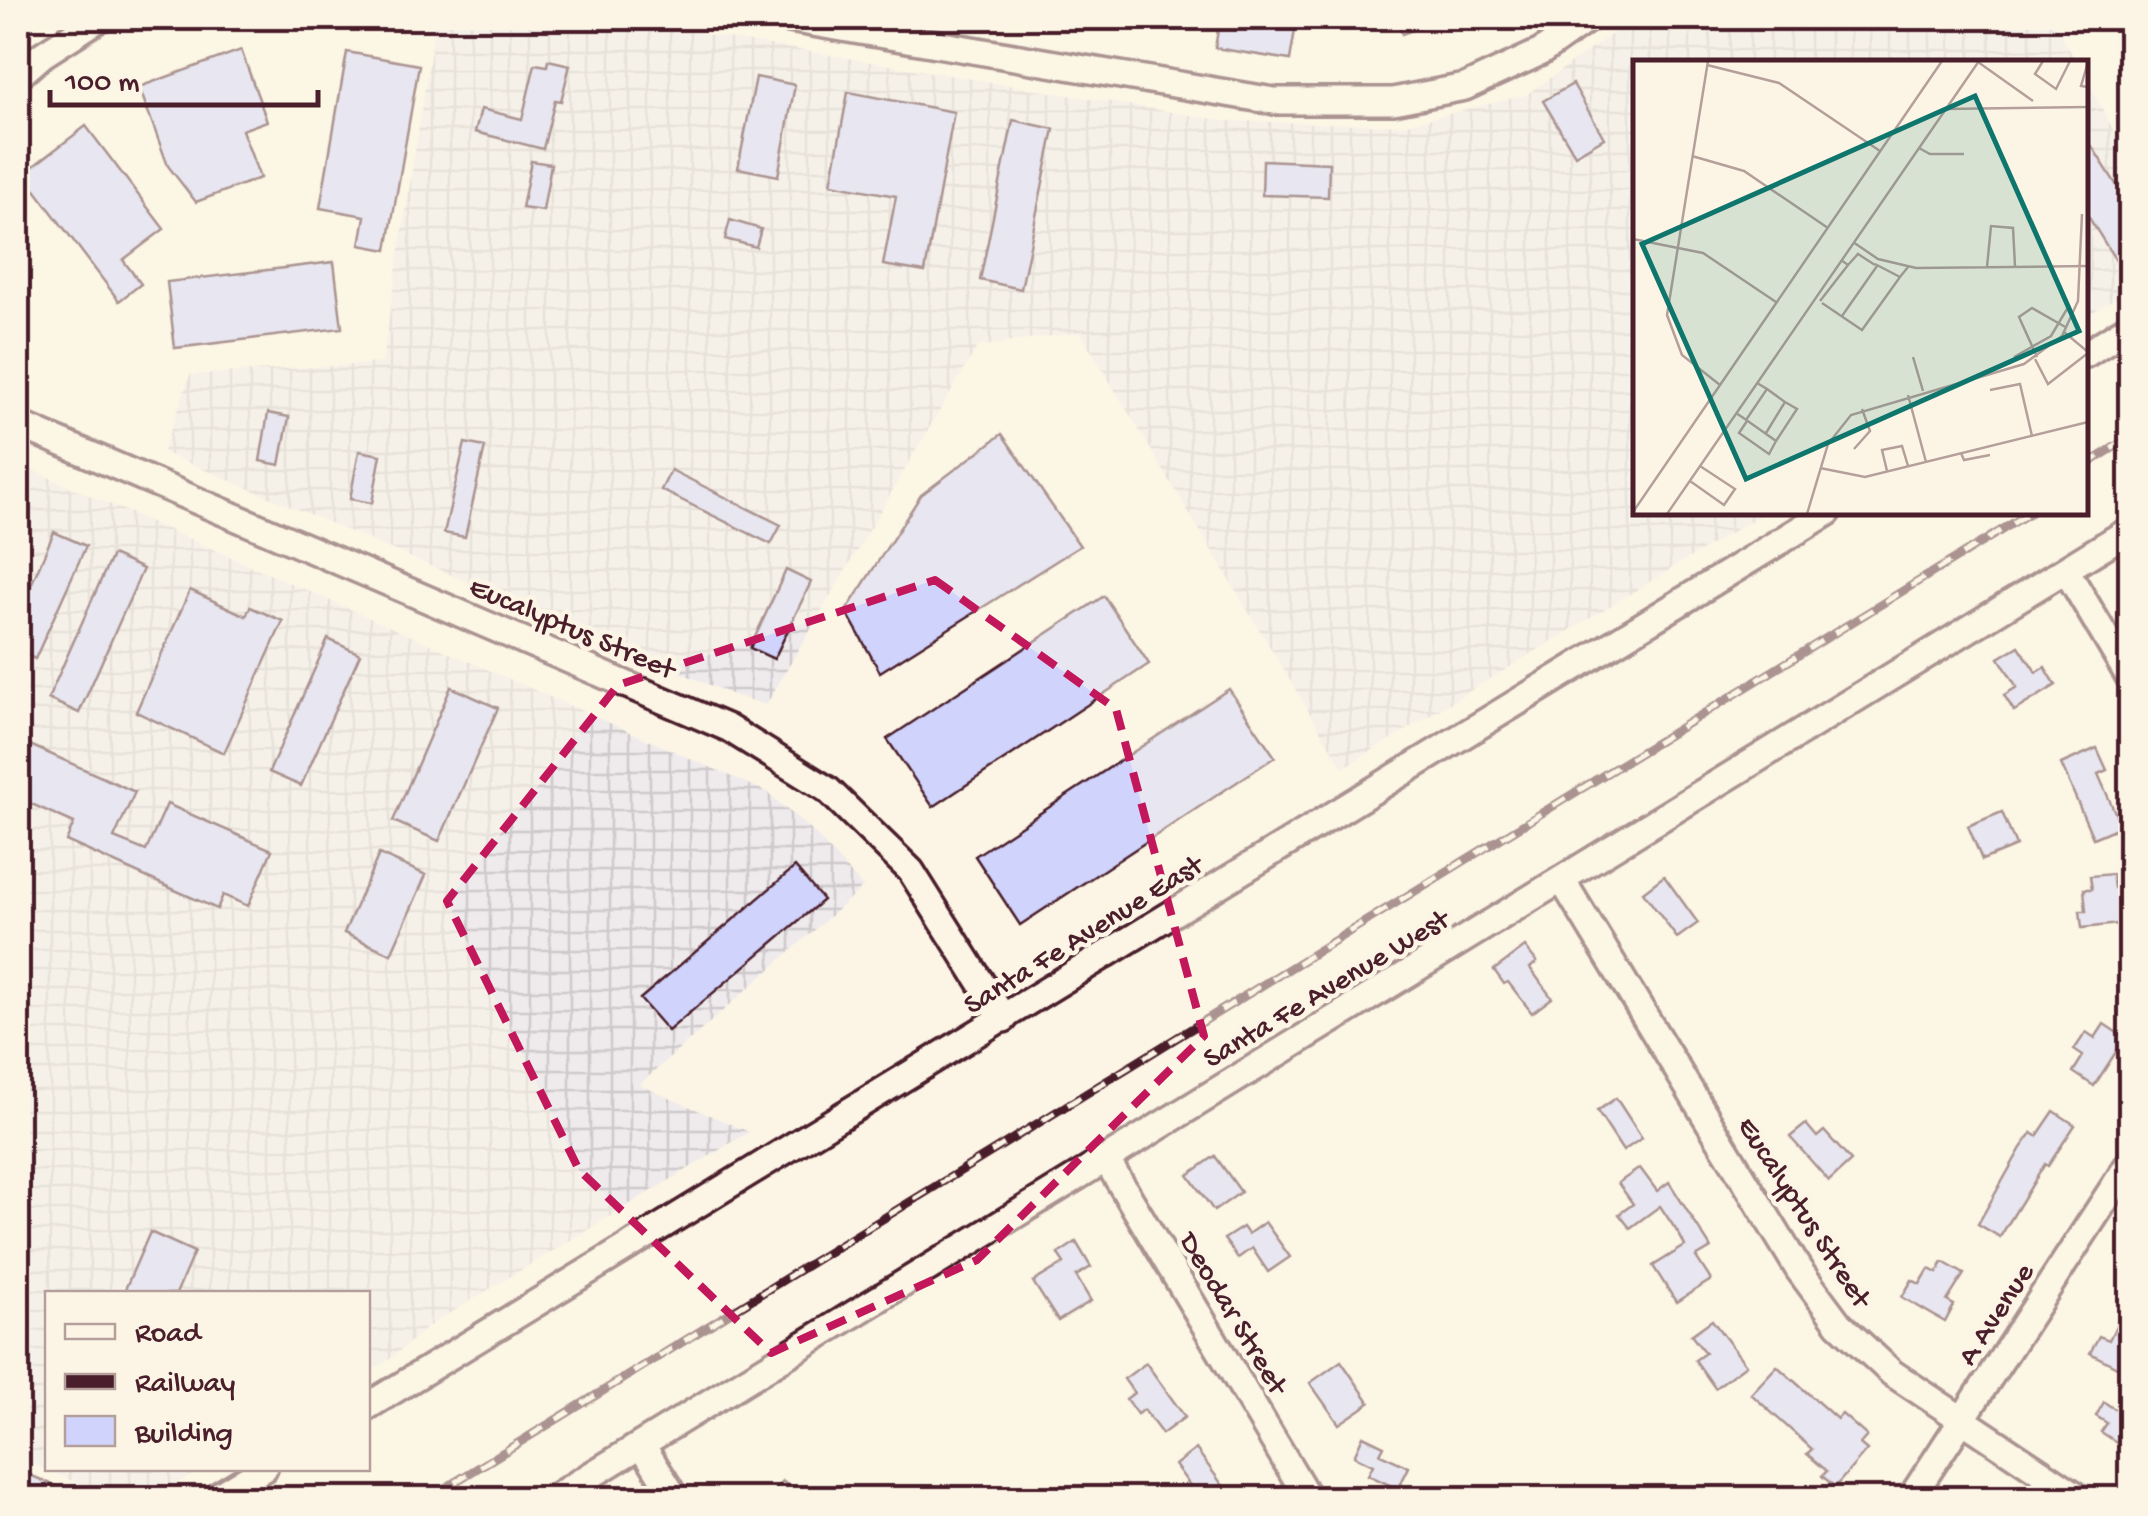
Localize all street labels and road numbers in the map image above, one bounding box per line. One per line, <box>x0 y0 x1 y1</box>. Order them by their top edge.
street label: Eucalyptus Street <box>463 571 682 690</box>
street label: Santa Fe Avenue East <box>959 848 1212 1024</box>
street label: Santa Fe Avenue West <box>1198 902 1459 1078</box>
street label: Eucalyptus Street <box>1728 1112 1878 1318</box>
street label: Deodar Street <box>1168 1225 1295 1404</box>
street label: A Avenue <box>1952 1257 2044 1373</box>

